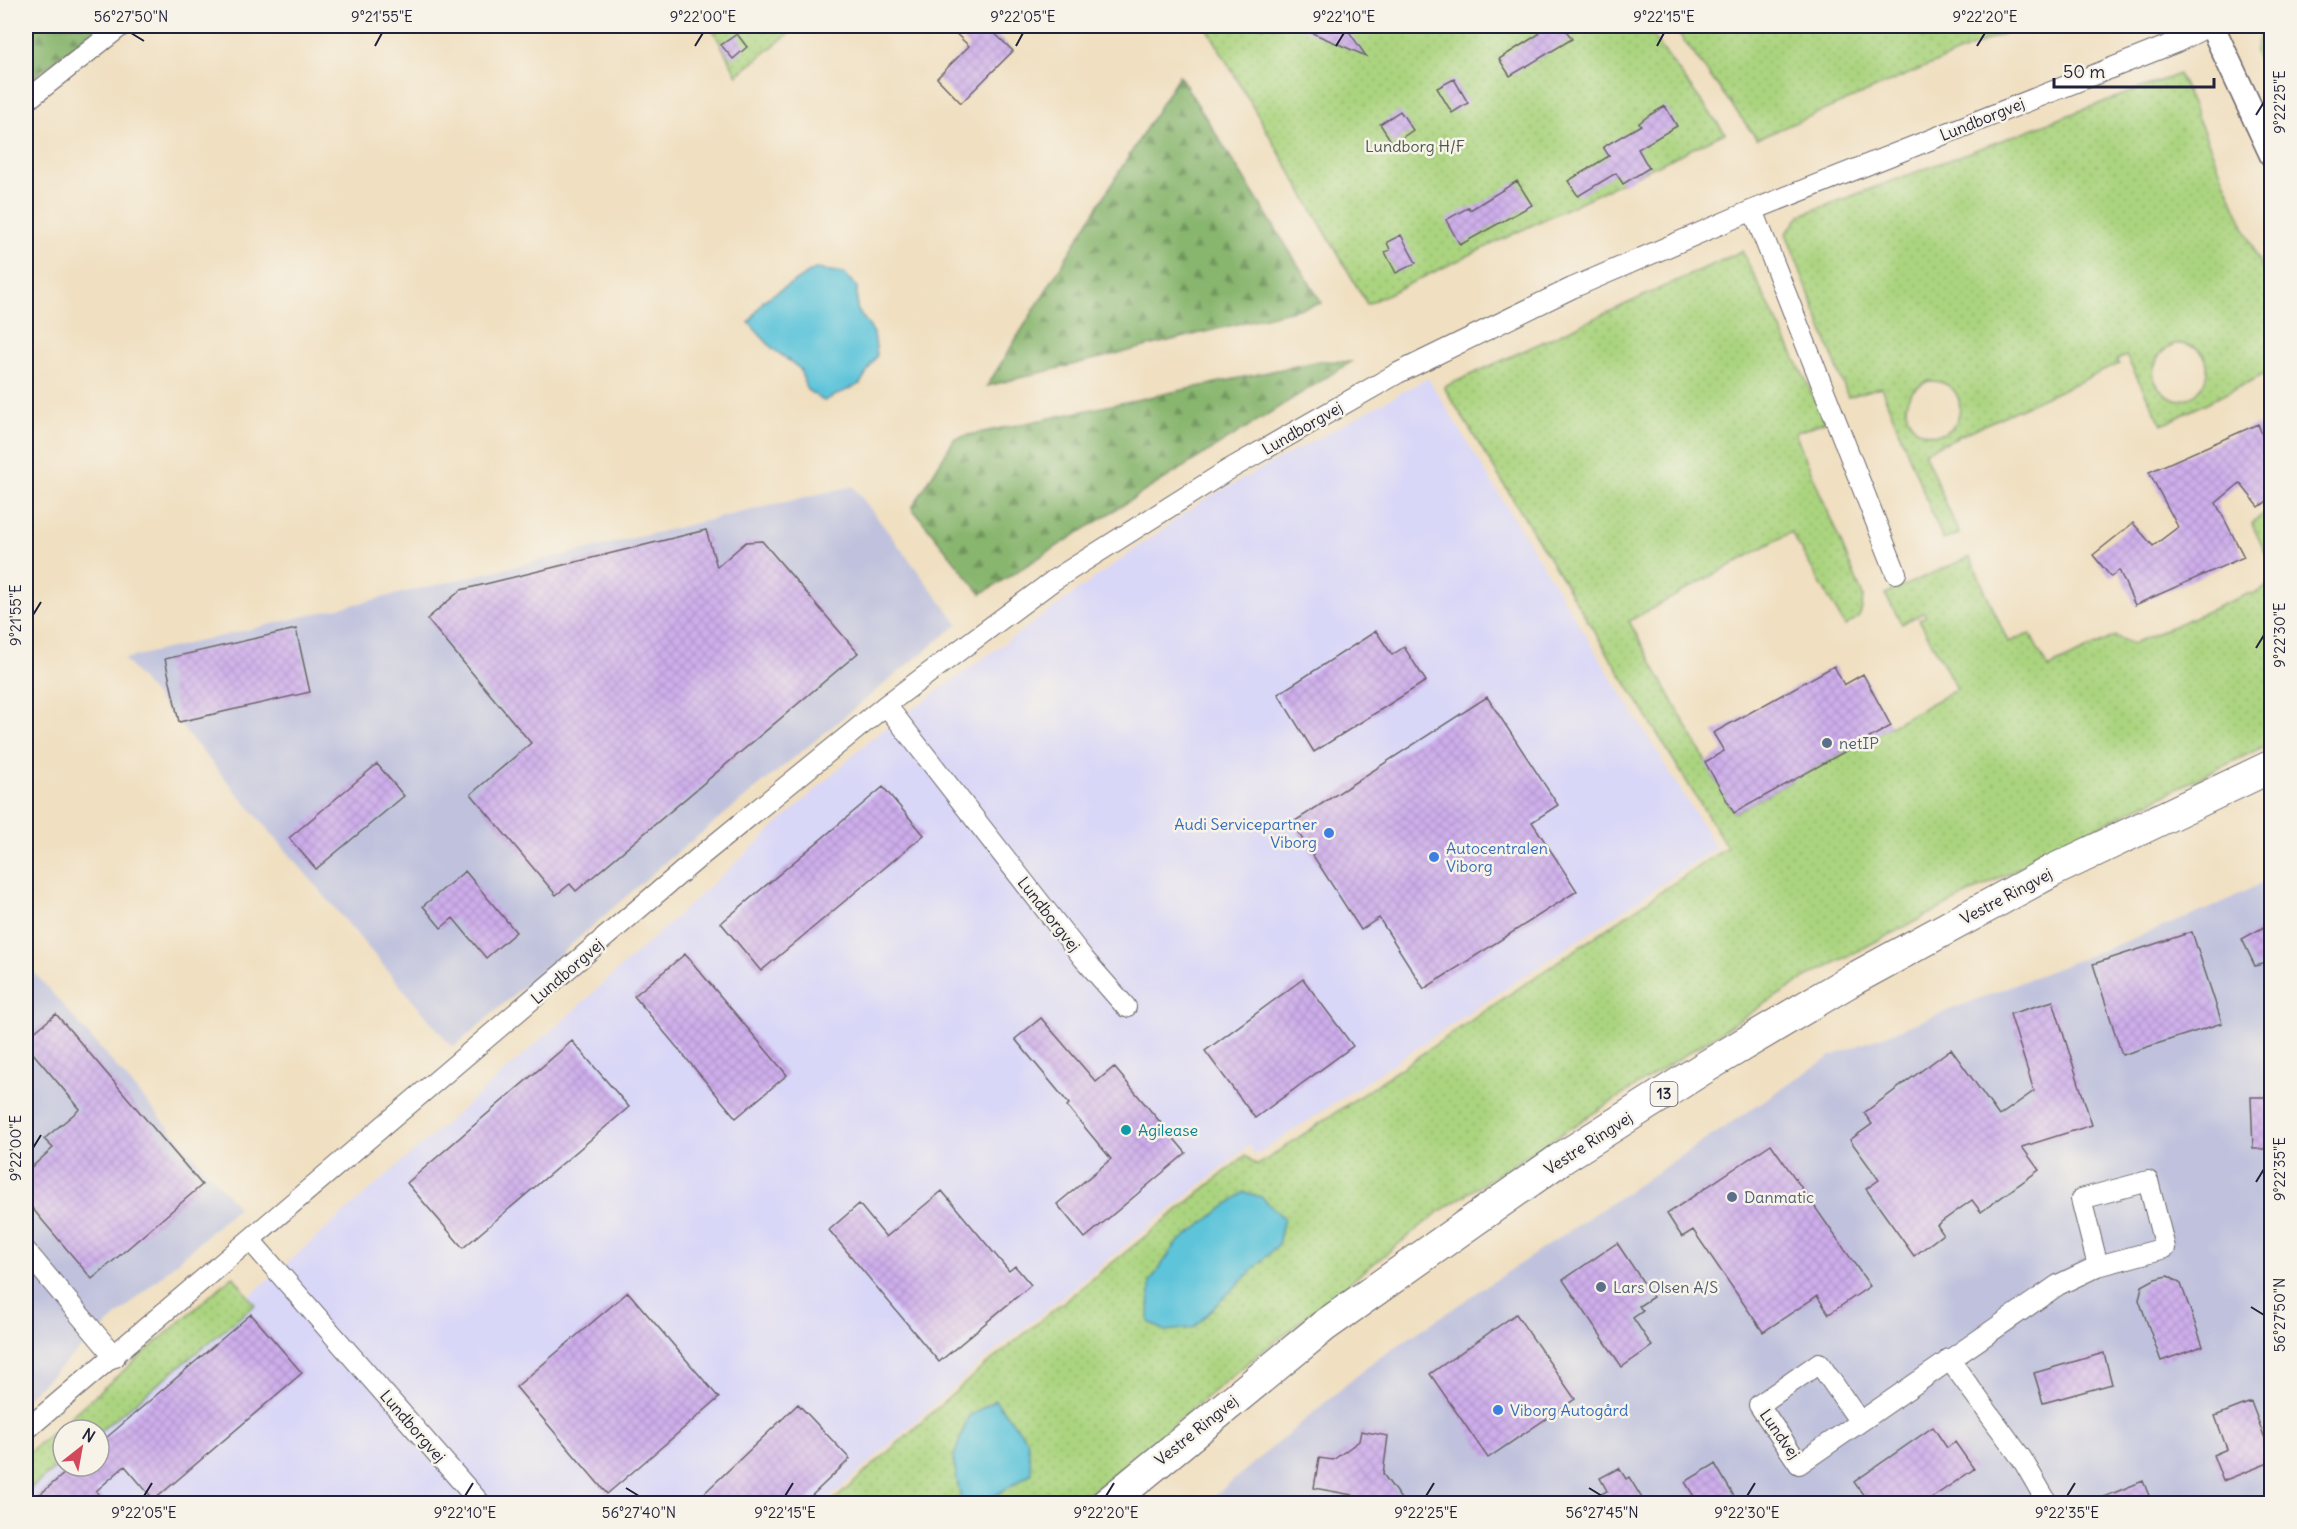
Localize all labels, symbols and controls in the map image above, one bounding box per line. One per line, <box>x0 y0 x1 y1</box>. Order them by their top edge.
text: 56°27'50"N <box>94 7 168 26</box>
text: 9°21'55"E <box>351 7 413 26</box>
text: 9°22'00"E <box>670 7 736 26</box>
text: 9°22'05"E <box>990 7 1056 26</box>
text: 9°22'10"E <box>1313 7 1376 26</box>
text: 9°22'15"E <box>1633 7 1695 26</box>
text: 9°22'20"E <box>1953 7 2018 26</box>
scale bar <box>2054 51 2214 89</box>
text: 50 m <box>2063 60 2105 83</box>
text: 9°22'25"E <box>2270 70 2289 134</box>
street label: Lundborgvej <box>1937 93 2027 145</box>
park label: Lundborg H/F <box>1365 136 1465 156</box>
street label: Lundborgvej <box>1258 397 1346 459</box>
text: 9°21'55"E <box>6 584 25 646</box>
text: 9°22'30"E <box>2270 602 2289 668</box>
place label: netIP <box>1839 733 1879 753</box>
marker: netIP <box>1820 736 1834 750</box>
place label: Audi Servicepartner Viborg <box>1174 814 1317 852</box>
marker: Audi Servicepartner Viborg <box>1322 826 1336 840</box>
place label: Autocentralen Viborg <box>1446 838 1548 876</box>
marker: Autocentralen Viborg <box>1427 850 1441 864</box>
street label: Vestre Ringvej <box>1957 863 2055 929</box>
street label: Lundborgvej <box>1014 873 1084 955</box>
street label: Lundborgvej <box>527 934 607 1008</box>
road number: 13 <box>1650 1082 1678 1106</box>
street label: Vestre Ringvej <box>1540 1107 1636 1179</box>
text: 9°22'00"E <box>6 1115 25 1181</box>
place label: Agilease <box>1138 1120 1198 1140</box>
marker: Agilease <box>1119 1123 1133 1137</box>
text: 9°22'35"E <box>2270 1137 2289 1201</box>
place label: Danmatic <box>1744 1187 1814 1207</box>
marker: Danmatic <box>1725 1190 1739 1204</box>
place label: Lars Olsen A/S <box>1613 1277 1718 1297</box>
text: 56°27'50"N <box>2270 1278 2289 1352</box>
marker: Lars Olsen A/S <box>1594 1280 1608 1294</box>
street label: Lundborgvej <box>376 1386 450 1466</box>
street label: Vestre Ringvej <box>1150 1390 1242 1470</box>
place label: Viborg Autogård <box>1510 1400 1628 1420</box>
marker: Viborg Autogård <box>1491 1403 1505 1417</box>
street label: Lundvej <box>1756 1405 1804 1463</box>
north arrow <box>51 1418 111 1478</box>
text: N <box>79 1424 99 1447</box>
text: 9°22'05"E <box>111 1503 177 1522</box>
text: 9°22'10"E <box>434 1503 497 1522</box>
text: 56°27'40"N <box>602 1503 676 1522</box>
text: 9°22'15"E <box>754 1503 816 1522</box>
text: 9°22'20"E <box>1074 1503 1139 1522</box>
text: 9°22'25"E <box>1394 1503 1458 1522</box>
text: 56°27'45"N <box>1565 1503 1639 1522</box>
text: 9°22'30"E <box>1714 1503 1780 1522</box>
text: 9°22'35"E <box>2035 1503 2099 1522</box>

